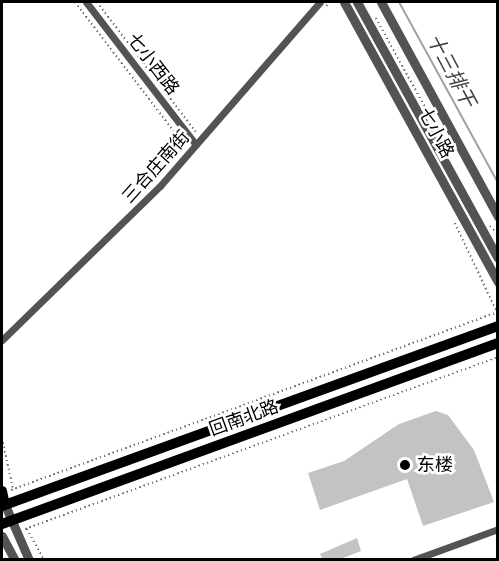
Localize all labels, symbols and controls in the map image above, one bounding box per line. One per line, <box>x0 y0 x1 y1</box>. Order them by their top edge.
street label: 七小西路 <box>122 29 184 99</box>
water label: 十三排干 <box>423 29 481 111</box>
street label: 七小路 <box>414 104 458 162</box>
street label: 三合庄南街 <box>118 126 194 208</box>
street label: 回南北路 <box>206 396 282 440</box>
place label: 东楼 <box>417 454 453 476</box>
marker: 东楼 <box>398 458 412 472</box>

